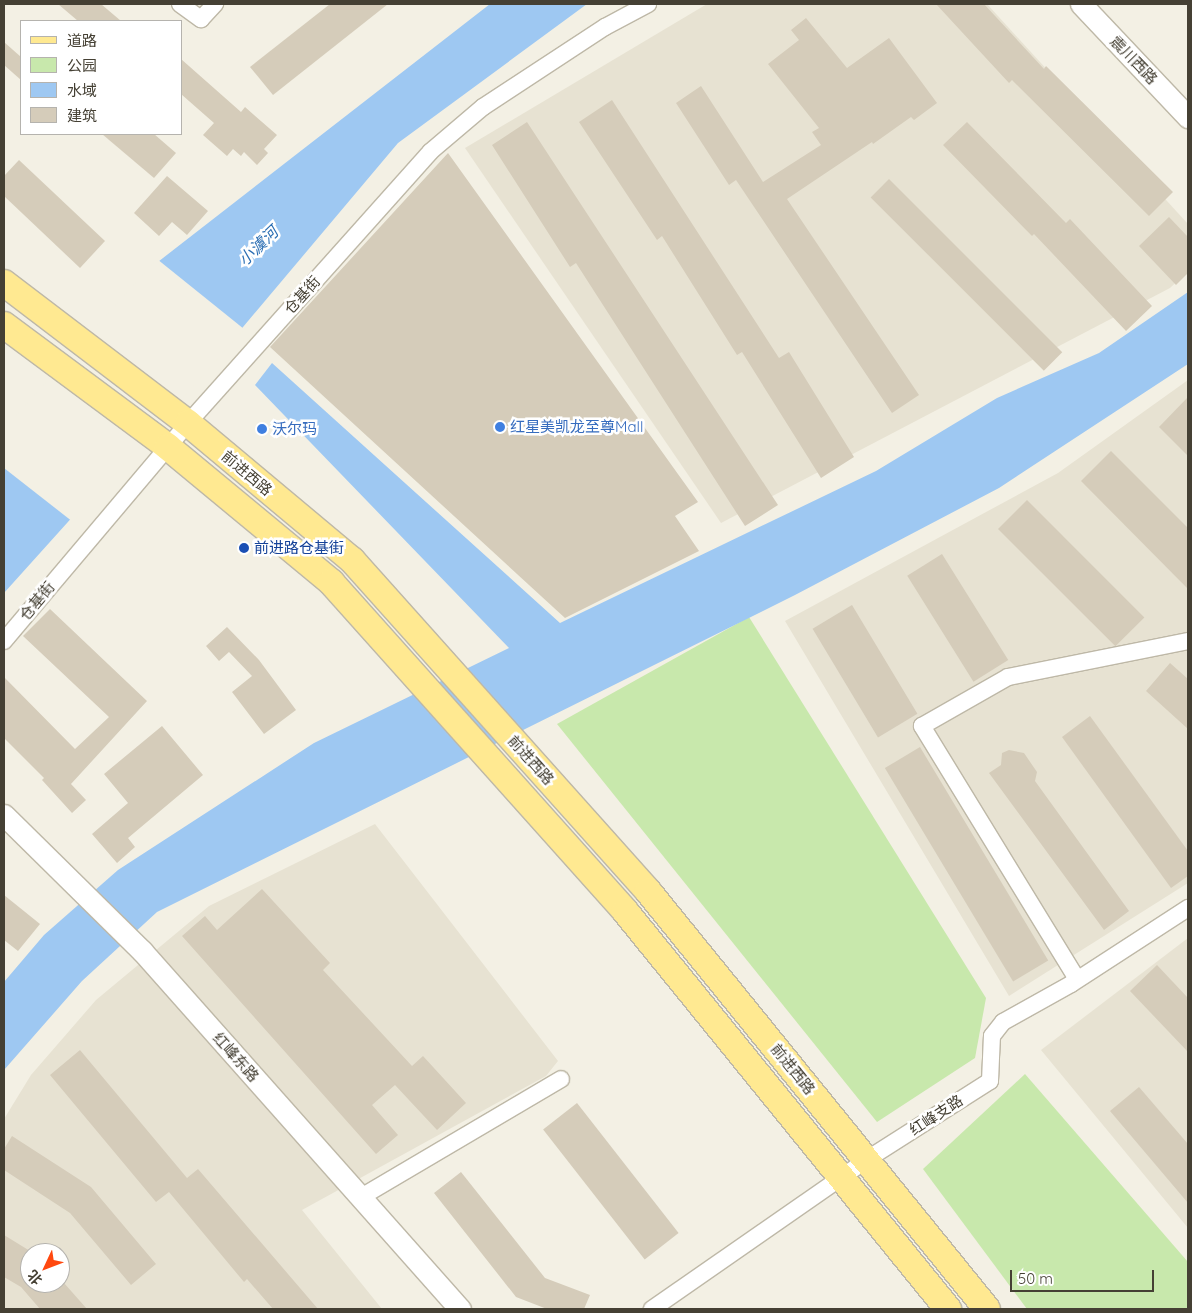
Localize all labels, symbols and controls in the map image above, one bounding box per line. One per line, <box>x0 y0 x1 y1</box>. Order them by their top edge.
legend <box>20 20 182 135</box>
text: 道路 <box>67 31 97 50</box>
street label: 震川西路 <box>1107 32 1161 88</box>
text: 公园 <box>67 56 97 75</box>
text: 水域 <box>67 81 97 100</box>
text: 建筑 <box>67 106 97 125</box>
water label: 小澞河 <box>234 222 282 270</box>
street label: 仓基街 <box>280 272 324 318</box>
place label: 红星美凯龙至尊Mall <box>510 418 643 436</box>
place label: 沃尔玛 <box>272 420 317 438</box>
marker: 红星美凯龙至尊Mall <box>494 421 506 433</box>
marker: 沃尔玛 <box>256 423 268 435</box>
street label: 前进西路 <box>218 447 276 499</box>
place label: 前进路仓基街 <box>254 539 344 557</box>
marker: 前进路仓基街 <box>238 542 250 554</box>
street label: 仓基街 <box>16 578 58 624</box>
street label: 前进西路 <box>504 732 558 788</box>
street label: 红峰东路 <box>209 1029 263 1085</box>
street label: 前进西路 <box>767 1040 819 1098</box>
street label: 红峰支路 <box>906 1091 966 1139</box>
north arrow <box>20 1243 70 1293</box>
scale bar <box>1012 1260 1156 1292</box>
text: 北 <box>23 1266 46 1289</box>
text: 50 m <box>1018 1269 1053 1288</box>

